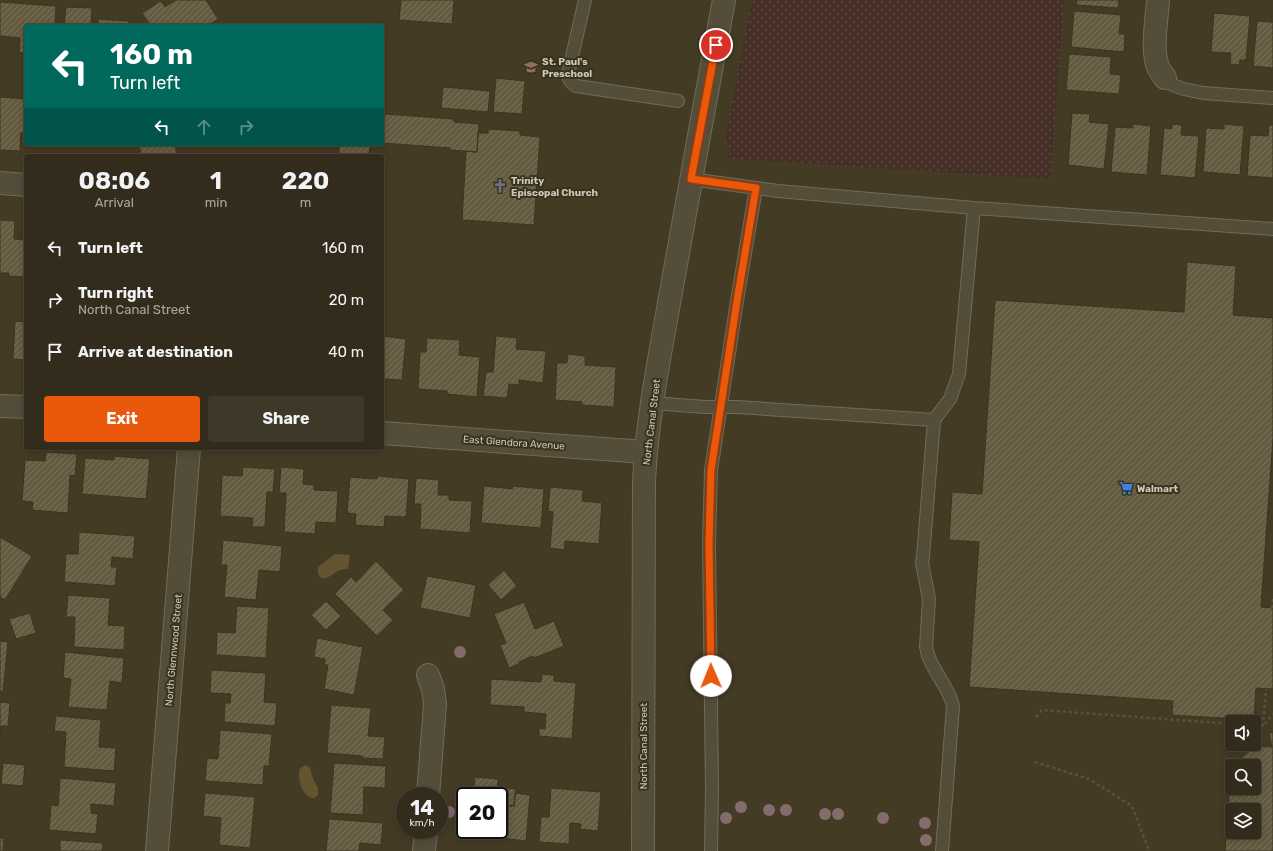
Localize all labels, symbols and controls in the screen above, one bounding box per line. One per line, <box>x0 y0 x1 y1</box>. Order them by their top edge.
pin <box>699 28 733 62</box>
icon: arrive <box>705 34 727 56</box>
text: 160 m <box>110 38 193 71</box>
icon: left <box>44 40 96 92</box>
place label: St. Paul's Preschool <box>542 56 592 80</box>
school or university icon: St. Paul's Preschool <box>523 59 539 75</box>
text: Turn left <box>110 72 180 94</box>
icon: left <box>151 116 173 138</box>
icon: ahead <box>193 116 215 138</box>
icon: right <box>235 116 257 138</box>
text: 08:06 <box>79 167 150 195</box>
text: 1 <box>210 167 222 195</box>
text: 220 <box>282 167 329 195</box>
place label: Trinity Episcopal Church <box>511 175 598 199</box>
church icon: Trinity Episcopal Church <box>492 178 508 194</box>
text: Arrival <box>95 195 134 210</box>
text: min <box>205 195 227 210</box>
text: m <box>300 195 311 210</box>
icon: left <box>44 237 66 259</box>
text: Turn left <box>78 239 143 257</box>
text: 160 m <box>322 239 364 257</box>
text: Turn right <box>78 284 153 302</box>
icon: right <box>44 289 66 311</box>
text: 20 m <box>329 291 364 309</box>
text: North Canal Street <box>78 302 190 317</box>
icon: arrive <box>44 341 66 363</box>
text: Arrive at destination <box>78 343 233 361</box>
text: 40 m <box>328 343 364 361</box>
street label: North Canal Street <box>641 378 663 466</box>
button: Exit <box>44 396 200 442</box>
button: Share <box>208 396 364 442</box>
street label: East Glendora Avenue <box>463 433 566 453</box>
supermarket icon: Walmart <box>1118 480 1134 496</box>
place label: Walmart <box>1137 483 1178 495</box>
street label: North Glennwood Street <box>163 593 185 707</box>
position arrow <box>690 655 732 697</box>
street label: North Canal Street <box>638 703 650 789</box>
map controls <box>1225 715 1261 839</box>
button: sound <box>1225 715 1261 751</box>
button: search <box>1225 759 1261 795</box>
speed limit sign: 20 <box>456 787 508 839</box>
text: 14 <box>410 796 434 820</box>
button: layers <box>1225 803 1261 839</box>
text: km/h <box>410 817 434 829</box>

